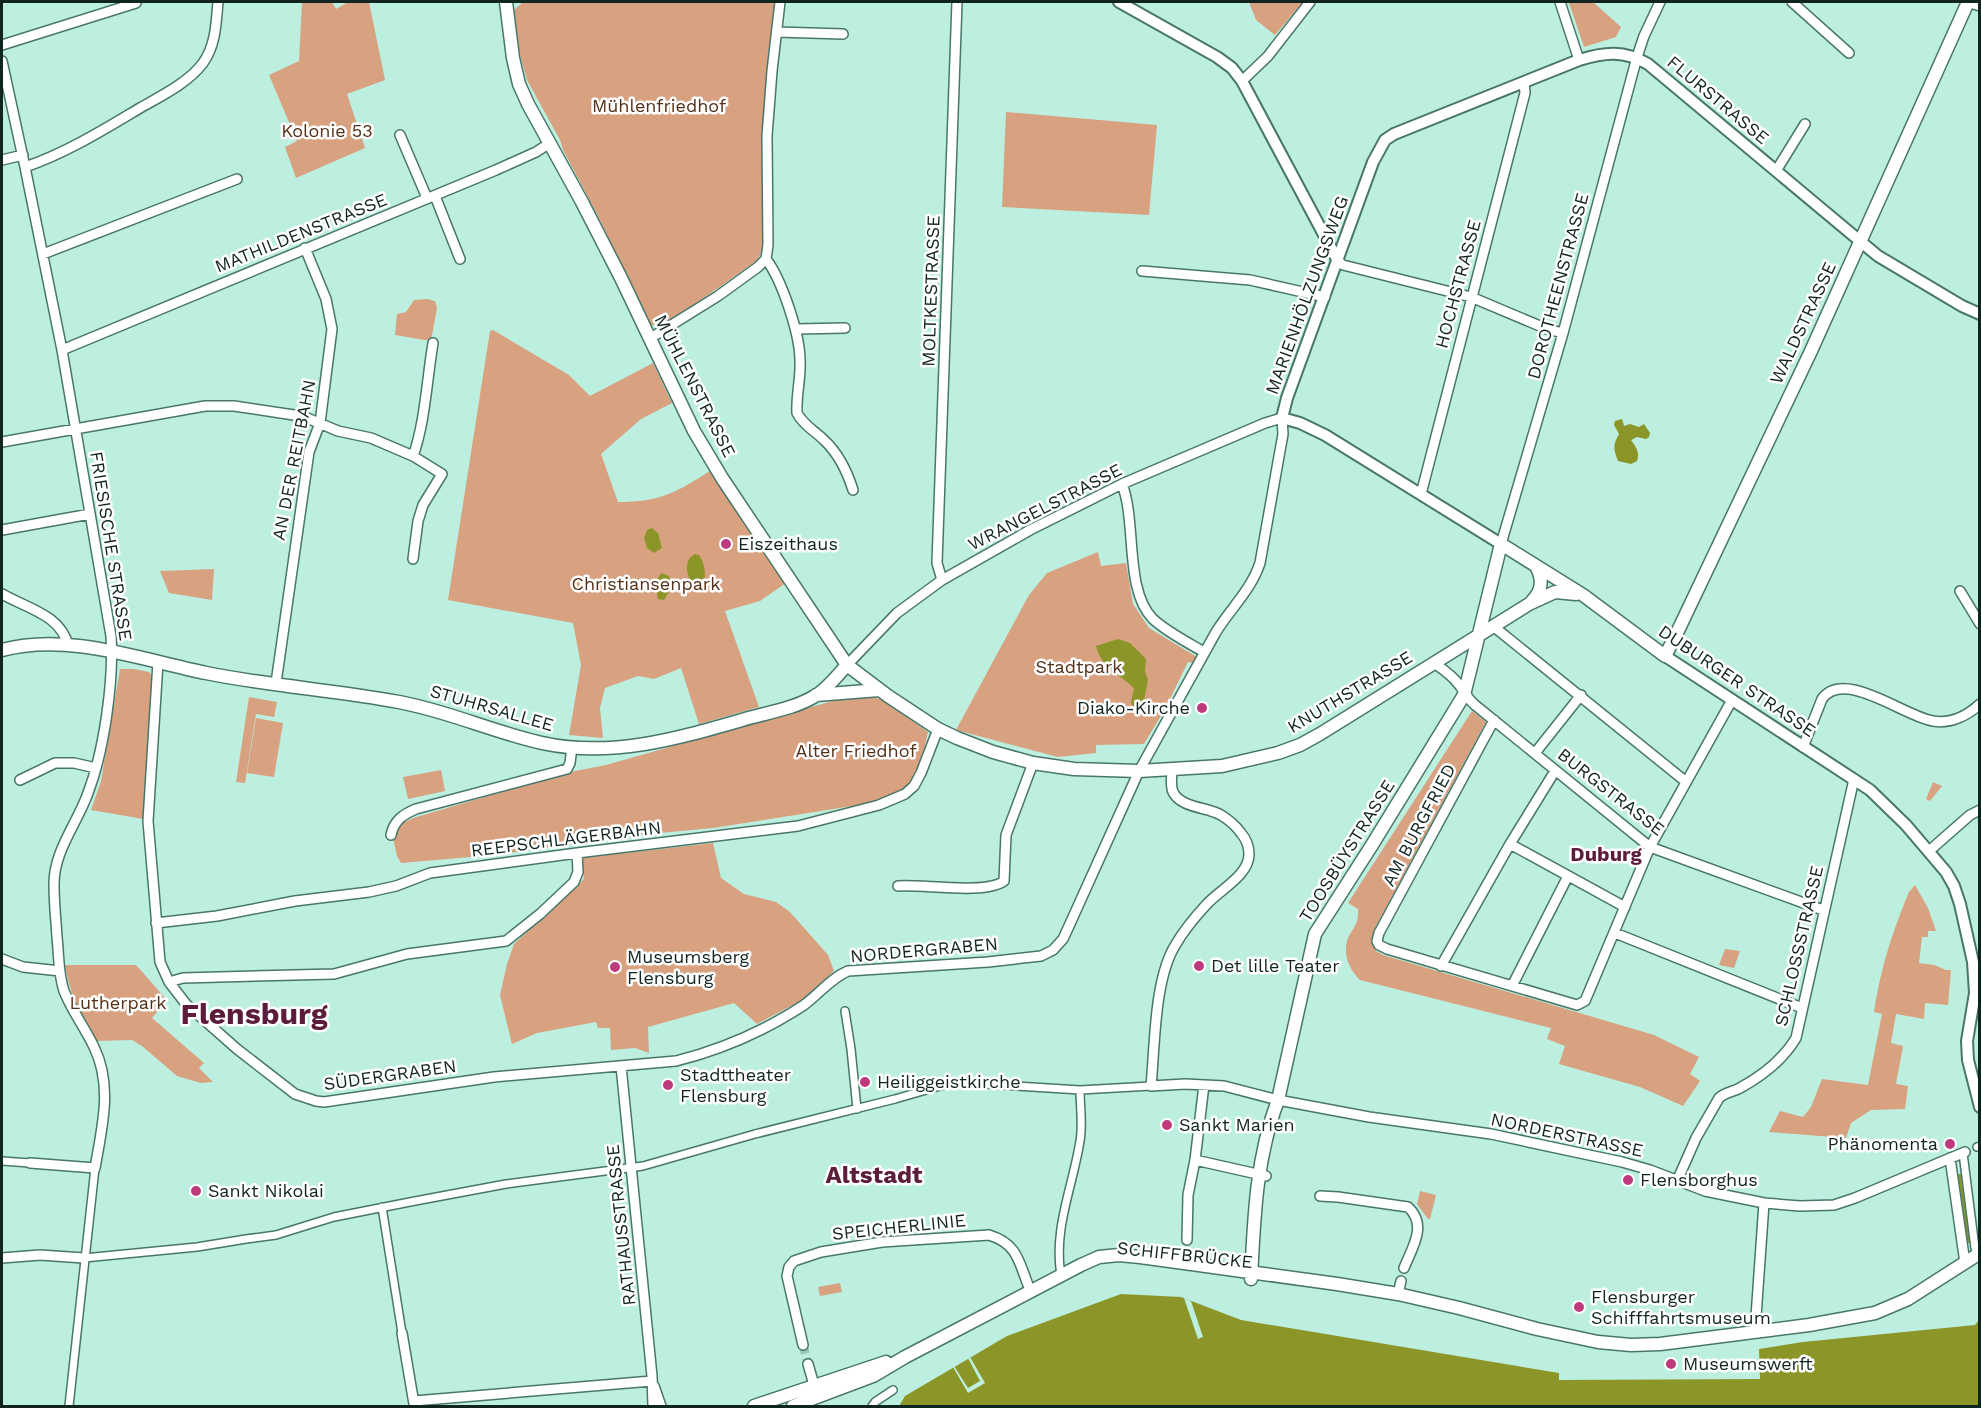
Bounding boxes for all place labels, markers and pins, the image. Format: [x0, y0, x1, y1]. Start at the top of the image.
place label: Eiszeithaus [738, 533, 838, 554]
marker: Eiszeithaus [719, 537, 733, 551]
place label: Diako-Kirche [1077, 697, 1190, 718]
marker: Diako-Kirche [1195, 701, 1209, 715]
place label: Museumsberg Flensburg [627, 946, 750, 988]
place label: Det lille Teater [1211, 955, 1340, 976]
marker: Det lille Teater [1192, 959, 1206, 973]
marker: Museumsberg Flensburg [608, 960, 622, 974]
place label: Stadttheater Flensburg [680, 1064, 791, 1106]
place label: Heiliggeistkirche [877, 1071, 1021, 1092]
marker: Heiliggeistkirche [858, 1075, 872, 1089]
marker: Stadttheater Flensburg [661, 1078, 675, 1092]
place label: Sankt Marien [1179, 1114, 1295, 1135]
marker: Sankt Marien [1160, 1118, 1174, 1132]
place label: Phänomenta [1827, 1133, 1938, 1154]
marker: Phänomenta [1943, 1137, 1957, 1151]
place label: Flensborghus [1640, 1169, 1758, 1190]
marker: Flensborghus [1621, 1173, 1635, 1187]
place label: Sankt Nikolai [208, 1180, 324, 1201]
marker: Sankt Nikolai [189, 1184, 203, 1198]
place label: Flensburger Schifffahrtsmuseum [1591, 1286, 1771, 1328]
marker: Flensburger Schifffahrtsmuseum [1572, 1300, 1586, 1314]
place label: Museumswerft [1683, 1353, 1813, 1374]
marker: Museumswerft [1664, 1357, 1678, 1371]

